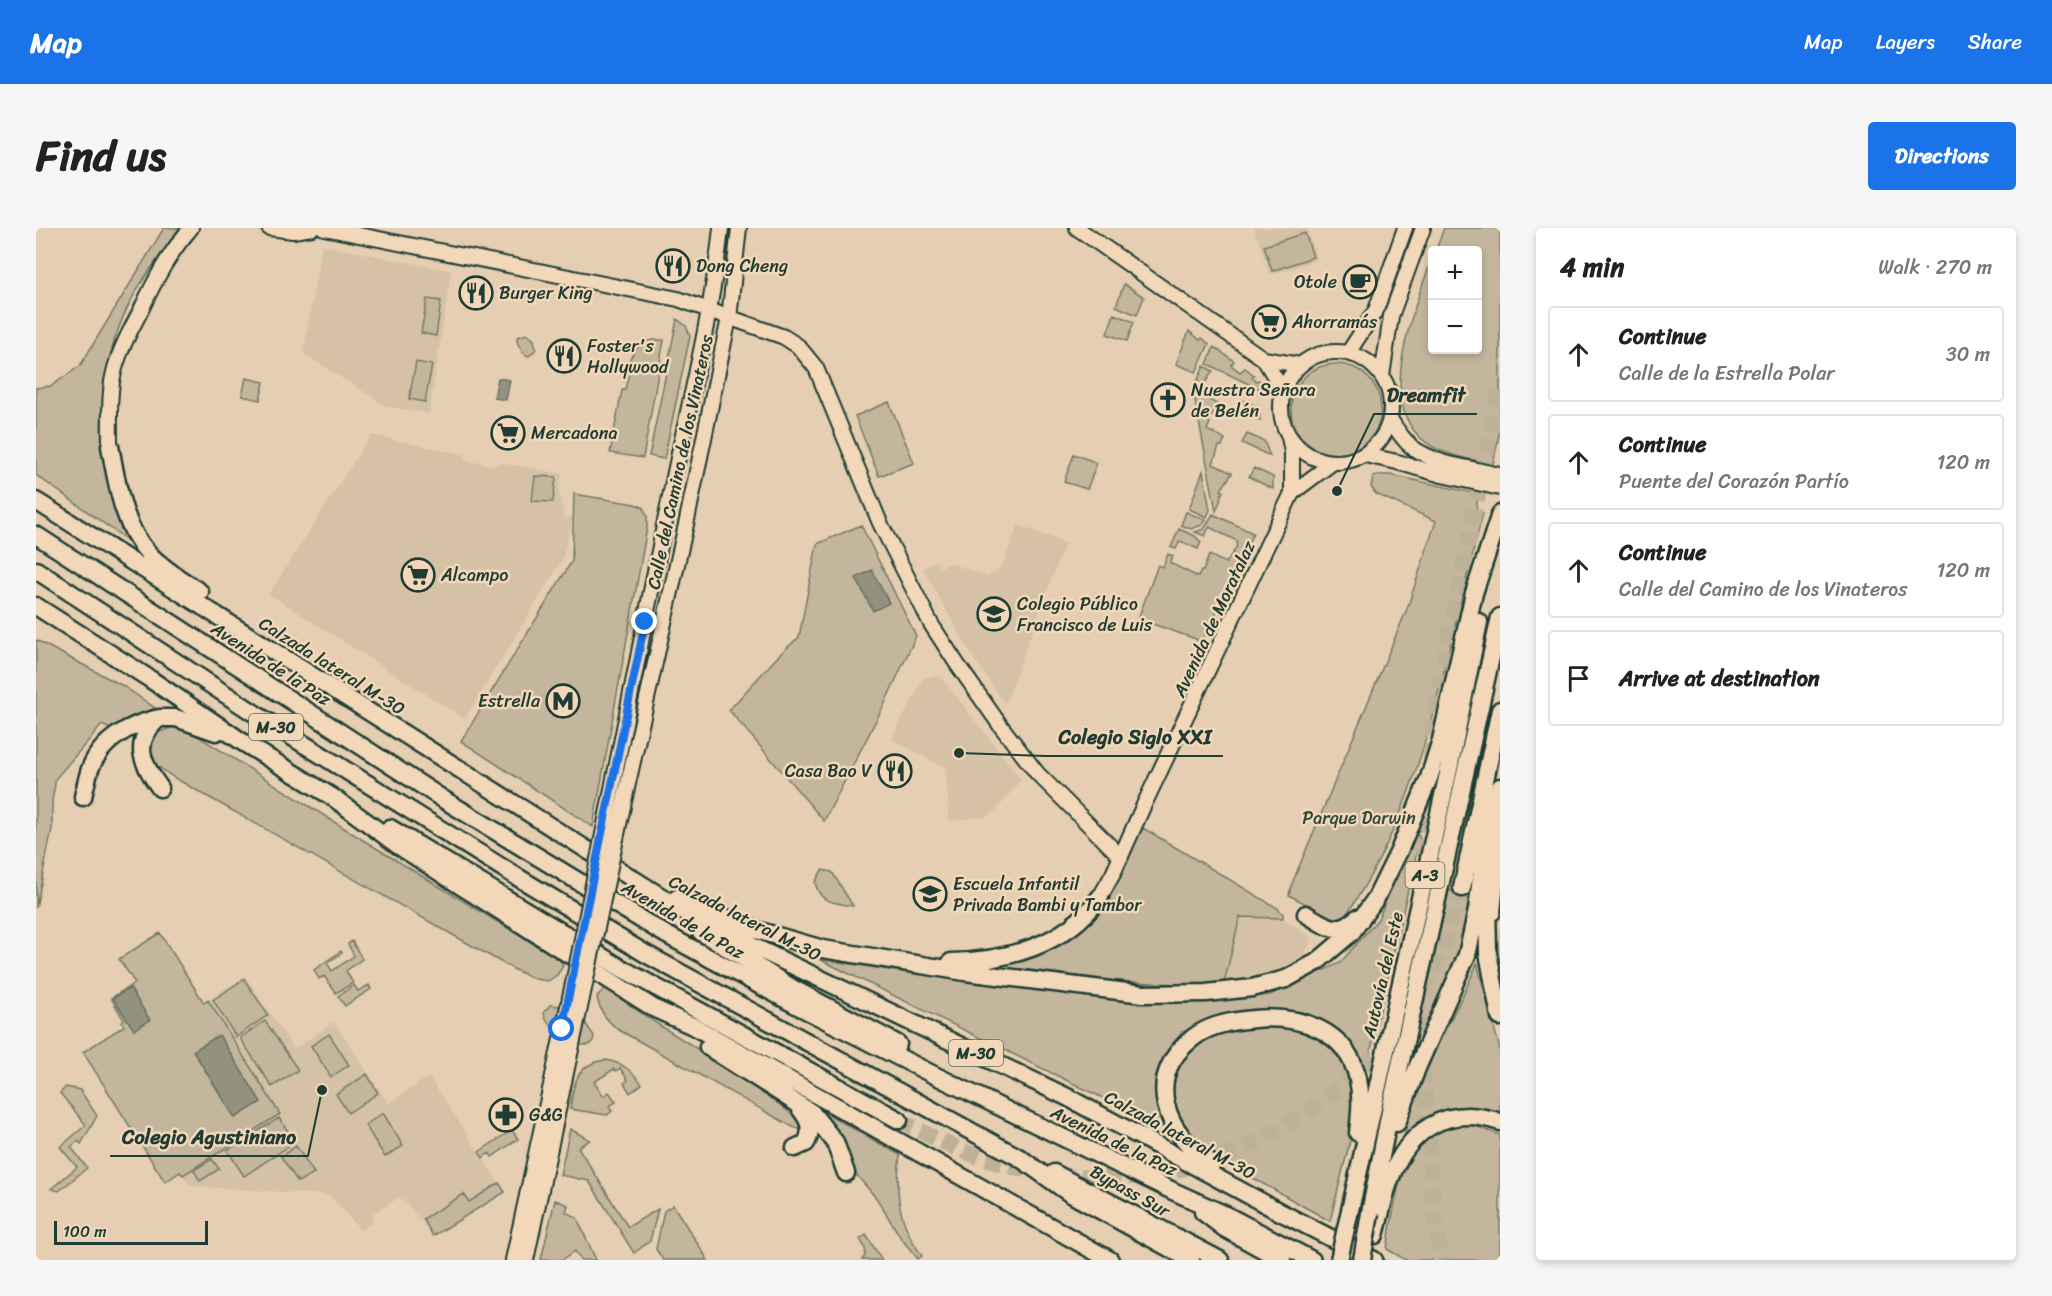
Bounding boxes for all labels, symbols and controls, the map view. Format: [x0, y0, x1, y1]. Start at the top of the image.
text: Map [30, 18, 82, 67]
text: Map [1804, 23, 1843, 61]
text: Layers [1876, 23, 1935, 61]
text: Share [1968, 23, 2022, 61]
text: Find us [36, 119, 166, 193]
button: Directions [1868, 122, 2016, 190]
text: 4 min [1560, 244, 1624, 290]
map controls [1428, 246, 1482, 354]
button: + [1428, 246, 1482, 300]
restaurant icon: Dong Cheng [655, 248, 691, 284]
place label: Dong Cheng [696, 250, 788, 282]
text: Walk · 270 m [1878, 250, 1992, 285]
cafe icon: Otole [1342, 264, 1378, 300]
place label: Otole [1294, 266, 1337, 298]
restaurant icon: Burger King [458, 275, 494, 311]
place label: Burger King [499, 277, 593, 309]
button: − [1428, 300, 1482, 354]
supermarket icon: Ahorramás [1251, 304, 1287, 340]
place label: Ahorramás [1291, 306, 1378, 338]
text: Continue [1619, 317, 1707, 356]
place label: Foster's Hollywood [587, 330, 670, 383]
street label: Calle del Camino de los Vinateros [637, 331, 723, 592]
text: 30 m [1946, 337, 1990, 372]
restaurant icon: Foster's Hollywood [546, 338, 582, 374]
icon: ahead [1562, 338, 1595, 371]
text: Calle de la Estrella Polar [1619, 356, 1834, 391]
place label: Nuestra Señora de Belén [1191, 374, 1315, 427]
callout: Dreamfit [1374, 376, 1477, 414]
text: Dreamfit [1387, 378, 1467, 413]
church icon: Nuestra Señora de Belén [1150, 382, 1186, 418]
supermarket icon: Mercadona [490, 415, 526, 451]
place label: Mercadona [531, 417, 617, 449]
text: Continue [1619, 425, 1707, 464]
text: 120 m [1937, 445, 1990, 480]
icon: ahead [1562, 446, 1595, 479]
text: Puente del Corazón Partío [1619, 464, 1849, 499]
text: Continue [1619, 533, 1707, 572]
street label: Avenida de Moratalaz [1163, 535, 1265, 704]
text: 120 m [1937, 553, 1990, 588]
icon: ahead [1562, 554, 1595, 587]
supermarket icon: Alcampo [400, 557, 436, 593]
place label: Alcampo [440, 559, 508, 591]
text: Calle del Camino de los Vinateros [1619, 572, 1907, 607]
place label: Colegio Público Francisco de Luis [1017, 588, 1153, 641]
school or university icon: Colegio Público Francisco de Luis [976, 596, 1012, 632]
street label: Calzada lateral M-30 [252, 608, 412, 724]
route end [631, 608, 657, 634]
street label: Avenida de la Paz [204, 612, 338, 715]
text: Arrive at destination [1619, 659, 1820, 698]
icon: arrive [1562, 662, 1595, 695]
metro station icon: Estrella [545, 683, 581, 719]
place label: Estrella [478, 685, 541, 717]
road number: M-30 [249, 714, 303, 740]
callout: Colegio Siglo XXI [1046, 718, 1223, 756]
text: Colegio Siglo XXI [1058, 720, 1214, 755]
restaurant icon: Casa Bao V [877, 753, 913, 789]
place label: Casa Bao V [785, 755, 873, 787]
park label: Parque Darwin [1302, 802, 1416, 834]
road number: A-3 [1406, 862, 1444, 888]
street label: Calzada lateral M-30 [663, 866, 827, 970]
place label: Escuela Infantil Privada Bambi y Tambor [953, 868, 1143, 921]
street label: Avenida de la Paz [614, 871, 751, 969]
school or university icon: Escuela Infantil Privada Bambi y Tambor [912, 876, 948, 912]
street label: Autovía del Este [1353, 909, 1413, 1042]
route start [548, 1015, 574, 1041]
road number: M-30 [949, 1040, 1003, 1066]
street label: Calzada lateral M-30 [1098, 1081, 1262, 1189]
street label: Avenida de la Paz [1044, 1096, 1183, 1186]
pharmacy icon: G&G [488, 1097, 524, 1133]
place label: G&G [529, 1099, 563, 1131]
callout: Colegio Agustiniano [110, 1118, 308, 1156]
text: Colegio Agustiniano [121, 1120, 296, 1155]
street label: Bypass Sur [1084, 1156, 1178, 1227]
text: 100 m [63, 1217, 107, 1246]
scale bar [54, 1218, 208, 1246]

